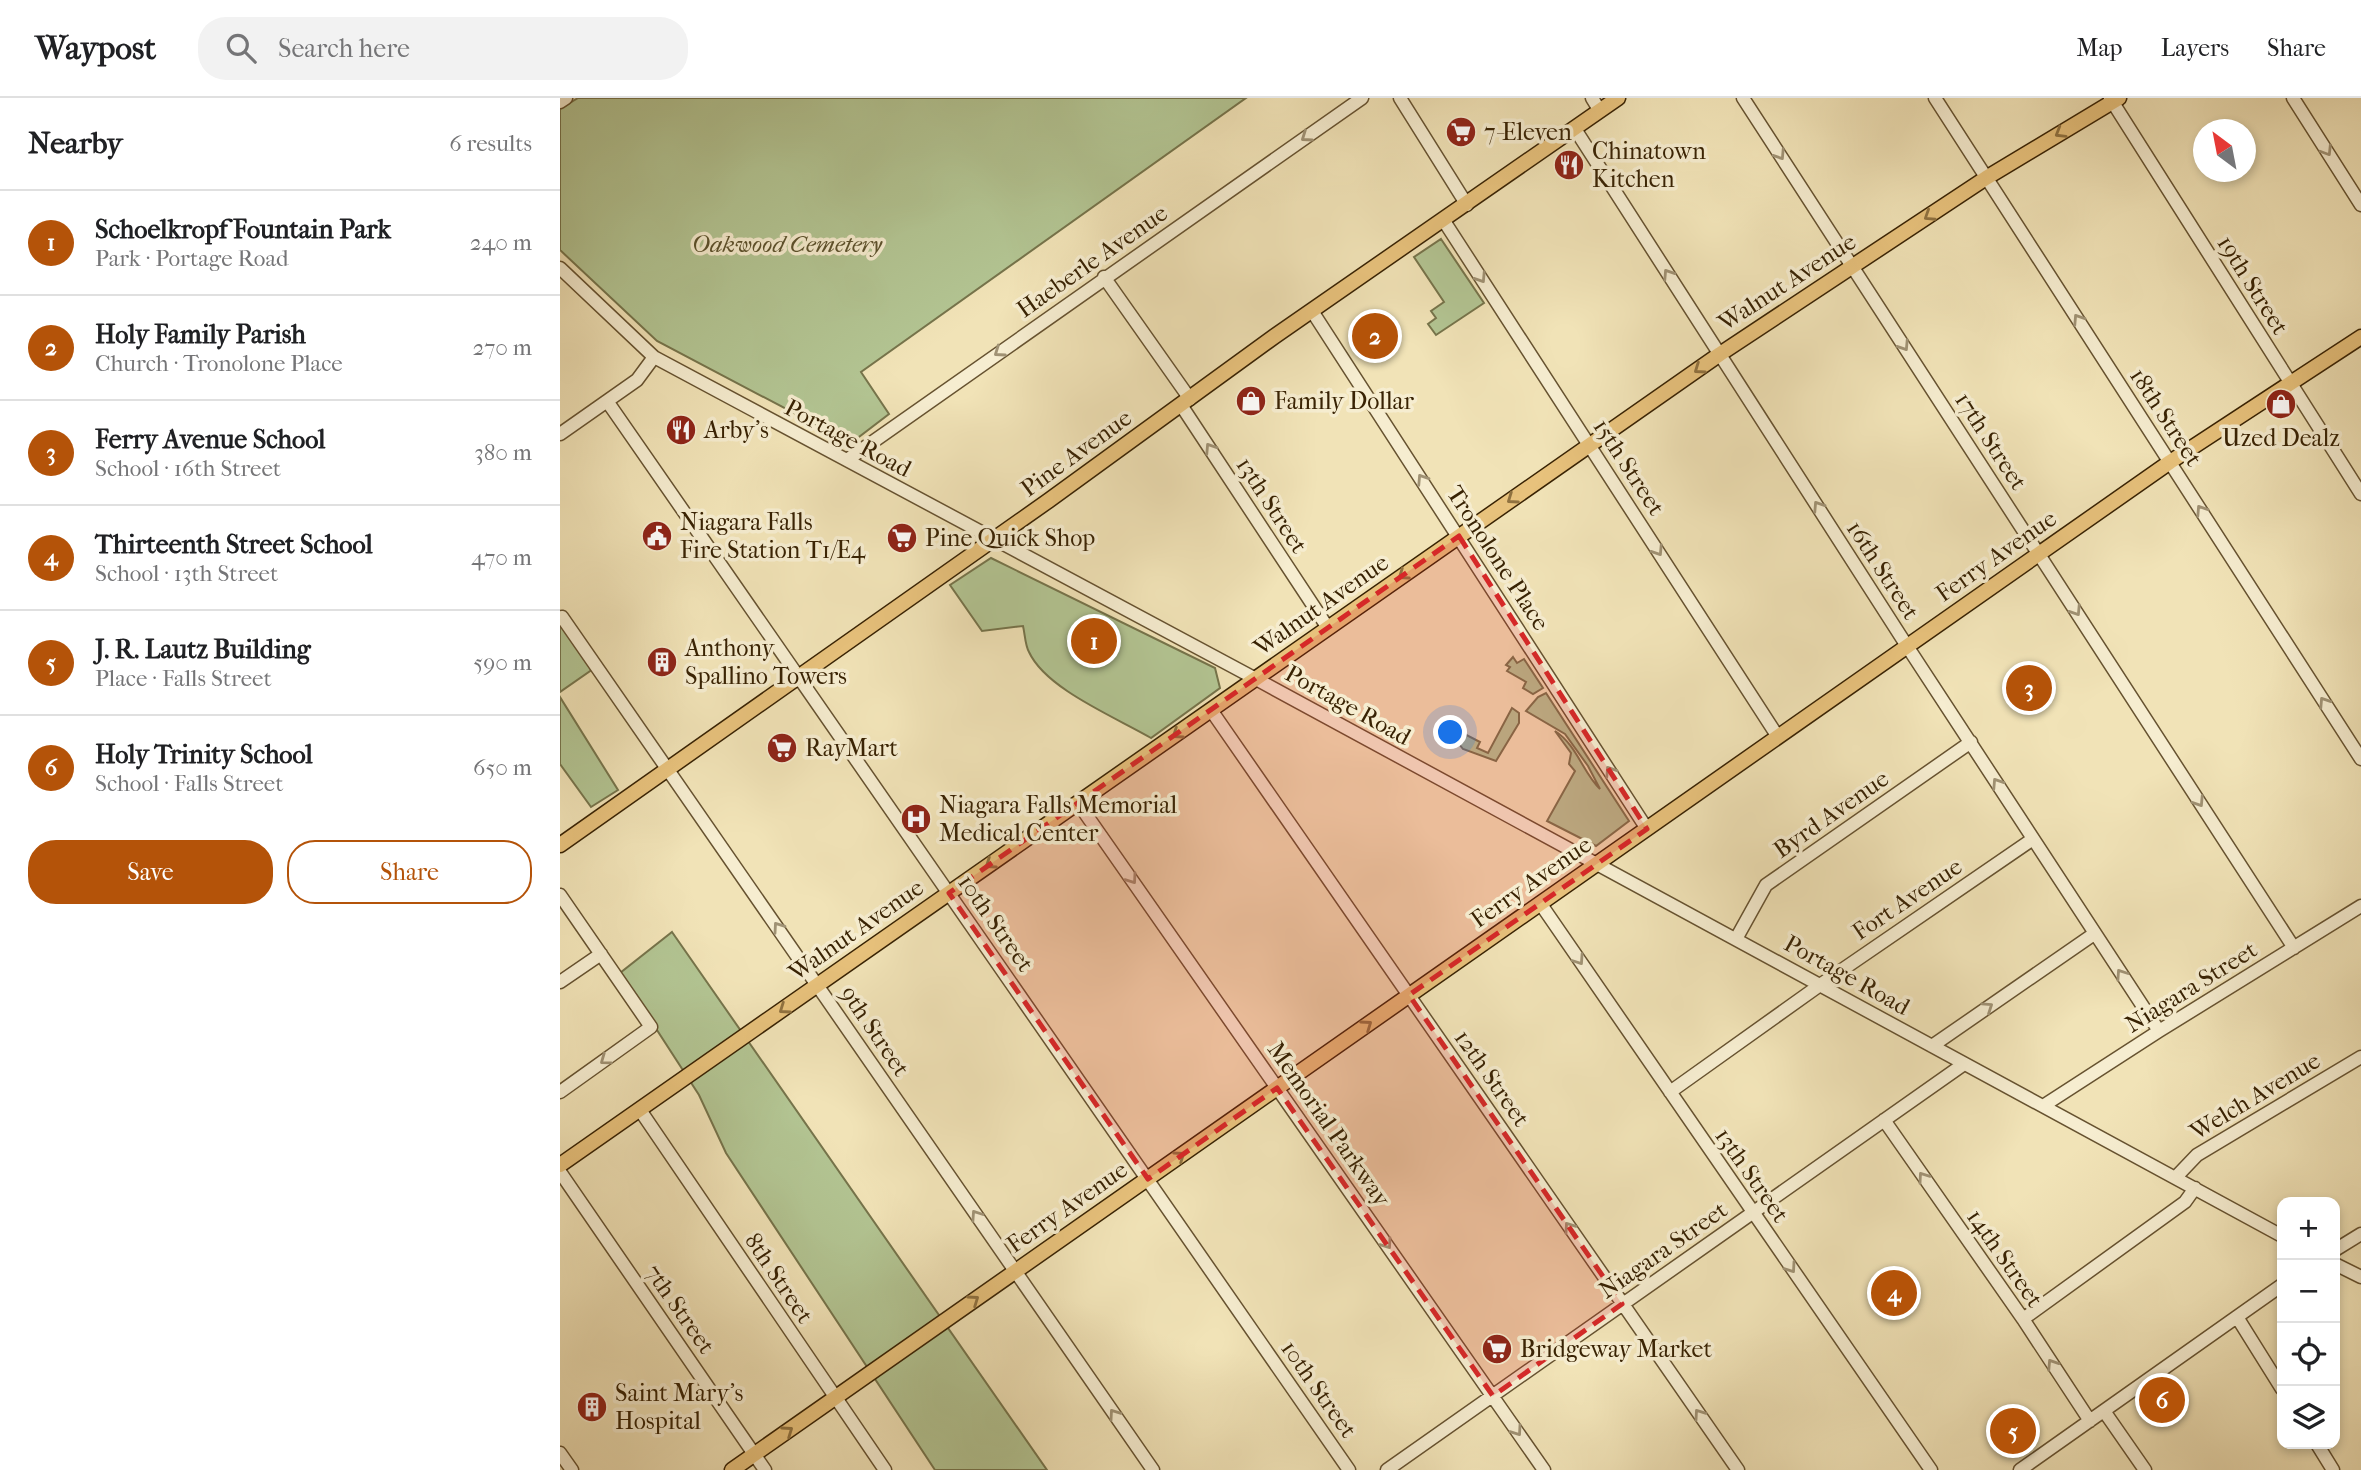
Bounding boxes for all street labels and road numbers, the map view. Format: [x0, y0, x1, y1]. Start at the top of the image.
street label: Haeberle Avenue [1011, 199, 1173, 323]
street label: Walnut Avenue [1712, 227, 1861, 337]
street label: 19th Street [2212, 230, 2295, 340]
street label: 18th Street [2124, 363, 2208, 472]
street label: 17th Street [1949, 387, 2033, 495]
street label: Portage Road [780, 393, 917, 483]
street label: Pine Avenue [1015, 403, 1137, 502]
street label: 15th Street [1587, 414, 1671, 521]
street label: 13th Street [1231, 452, 1314, 559]
street label: Tronolone Place [1441, 481, 1555, 635]
street label: Ferry Avenue [1930, 504, 2062, 608]
street label: 16th Street [1841, 515, 1925, 625]
street label: Walnut Avenue [1247, 548, 1394, 662]
street label: Portage Road [1280, 659, 1416, 751]
street label: Byrd Avenue [1768, 764, 1894, 864]
street label: Ferry Avenue [1465, 830, 1597, 934]
street label: Fort Avenue [1847, 852, 1967, 946]
street label: 10th Street [952, 869, 1040, 977]
street label: Walnut Avenue [782, 873, 929, 987]
street label: Portage Road [1779, 929, 1915, 1021]
street label: Niagara Street [2120, 935, 2262, 1039]
street label: 9th Street [835, 980, 916, 1082]
street label: 12th Street [1449, 1024, 1536, 1132]
street label: Memorial Parkway [1262, 1036, 1397, 1213]
street label: Welch Avenue [2184, 1046, 2325, 1146]
street label: 13th Street [1709, 1122, 1795, 1228]
street label: Ferry Avenue [1001, 1155, 1133, 1259]
street label: Niagara Street [1594, 1195, 1733, 1304]
street label: 14th Street [1961, 1204, 2049, 1313]
street label: 8th Street [739, 1228, 820, 1329]
street label: 7th Street [639, 1259, 721, 1359]
street label: 10th Street [1275, 1335, 1363, 1443]

